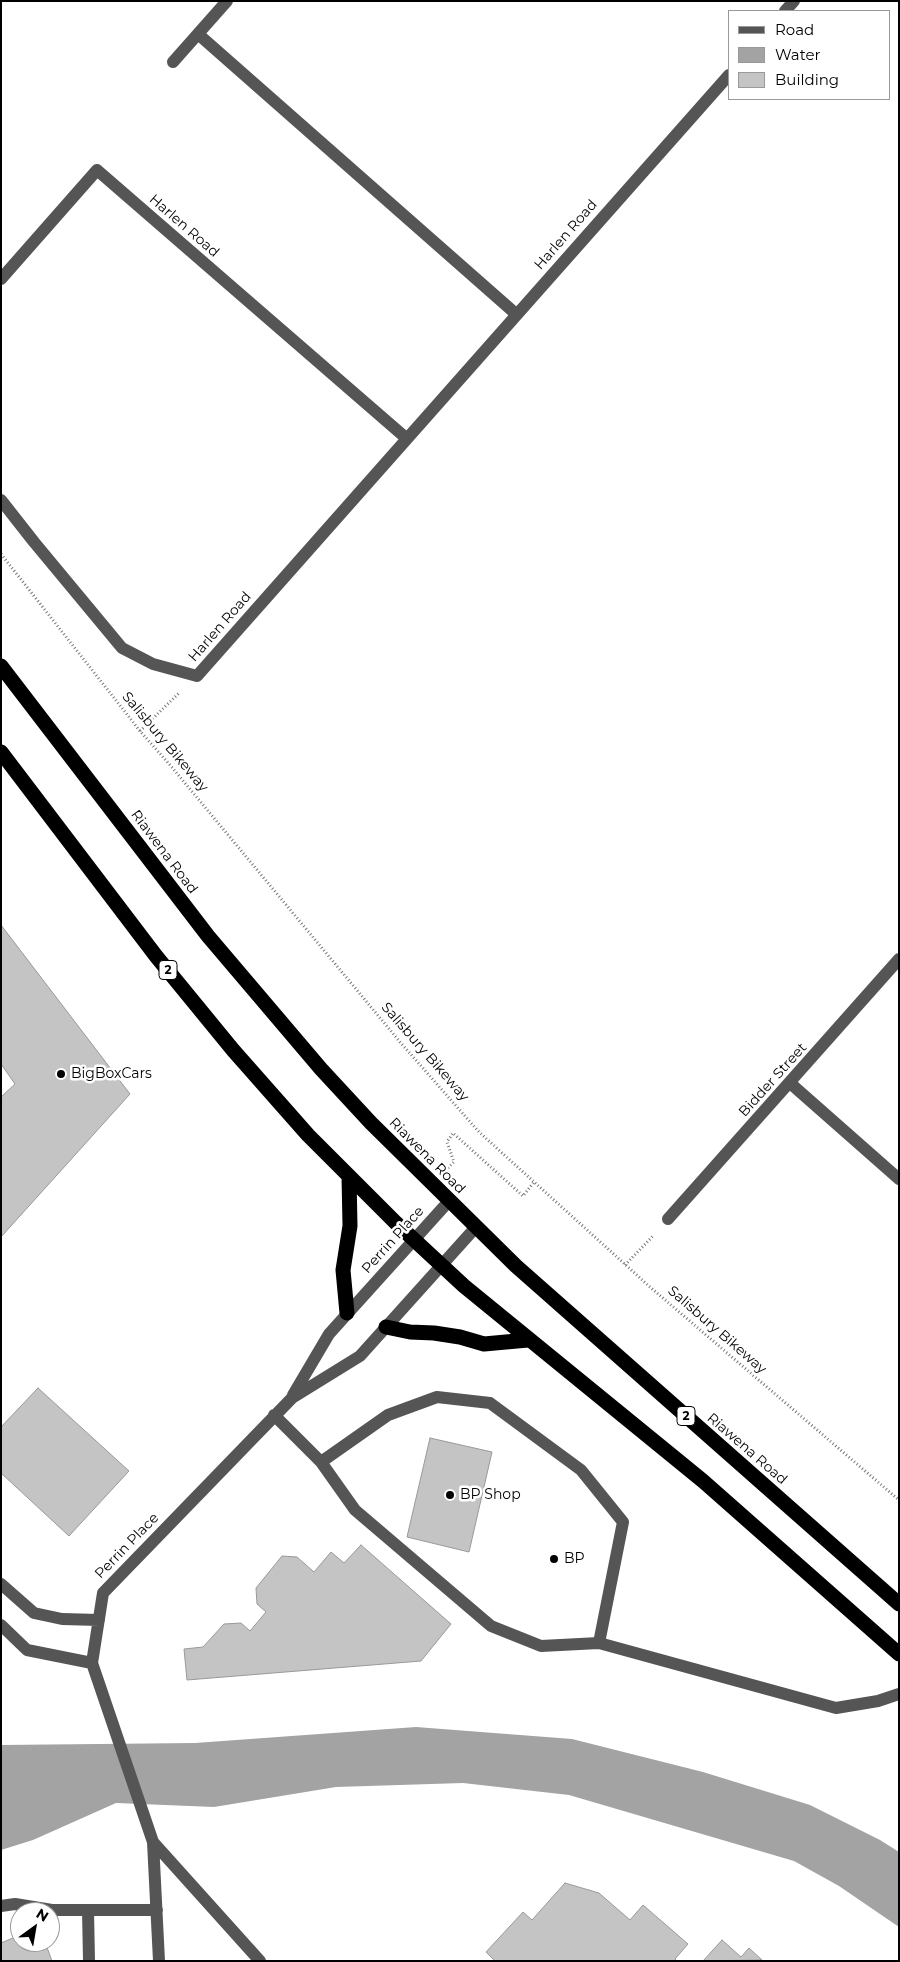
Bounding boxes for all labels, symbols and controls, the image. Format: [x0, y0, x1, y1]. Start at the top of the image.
legend [728, 10, 890, 100]
text: Road [775, 20, 814, 39]
text: Water [775, 45, 821, 64]
text: Building [775, 70, 839, 89]
street label: Harlen Road [146, 191, 222, 261]
street label: Harlen Road [531, 197, 601, 273]
street label: Harlen Road [185, 589, 255, 665]
street label: Salisbury Bikeway [118, 689, 212, 795]
street label: Riawena Road [127, 807, 201, 897]
road number: 2 [159, 960, 177, 980]
street label: Salisbury Bikeway [378, 999, 472, 1105]
street label: Bidder Street [736, 1040, 810, 1120]
place label: BigBoxCars [71, 1066, 152, 1082]
marker: BigBoxCars [55, 1068, 67, 1080]
street label: Riawena Road [386, 1115, 468, 1197]
street label: Perrin Place [358, 1203, 428, 1277]
street label: Salisbury Bikeway [664, 1283, 770, 1377]
road number: 2 [677, 1406, 695, 1425]
street label: Riawena Road [704, 1410, 790, 1488]
place label: BP Shop [460, 1487, 521, 1503]
marker: BP Shop [444, 1489, 456, 1501]
street label: Perrin Place [92, 1510, 162, 1582]
place label: BP [564, 1551, 585, 1567]
marker: BP [548, 1553, 560, 1565]
north arrow [10, 1902, 60, 1952]
text: N [33, 1904, 52, 1926]

